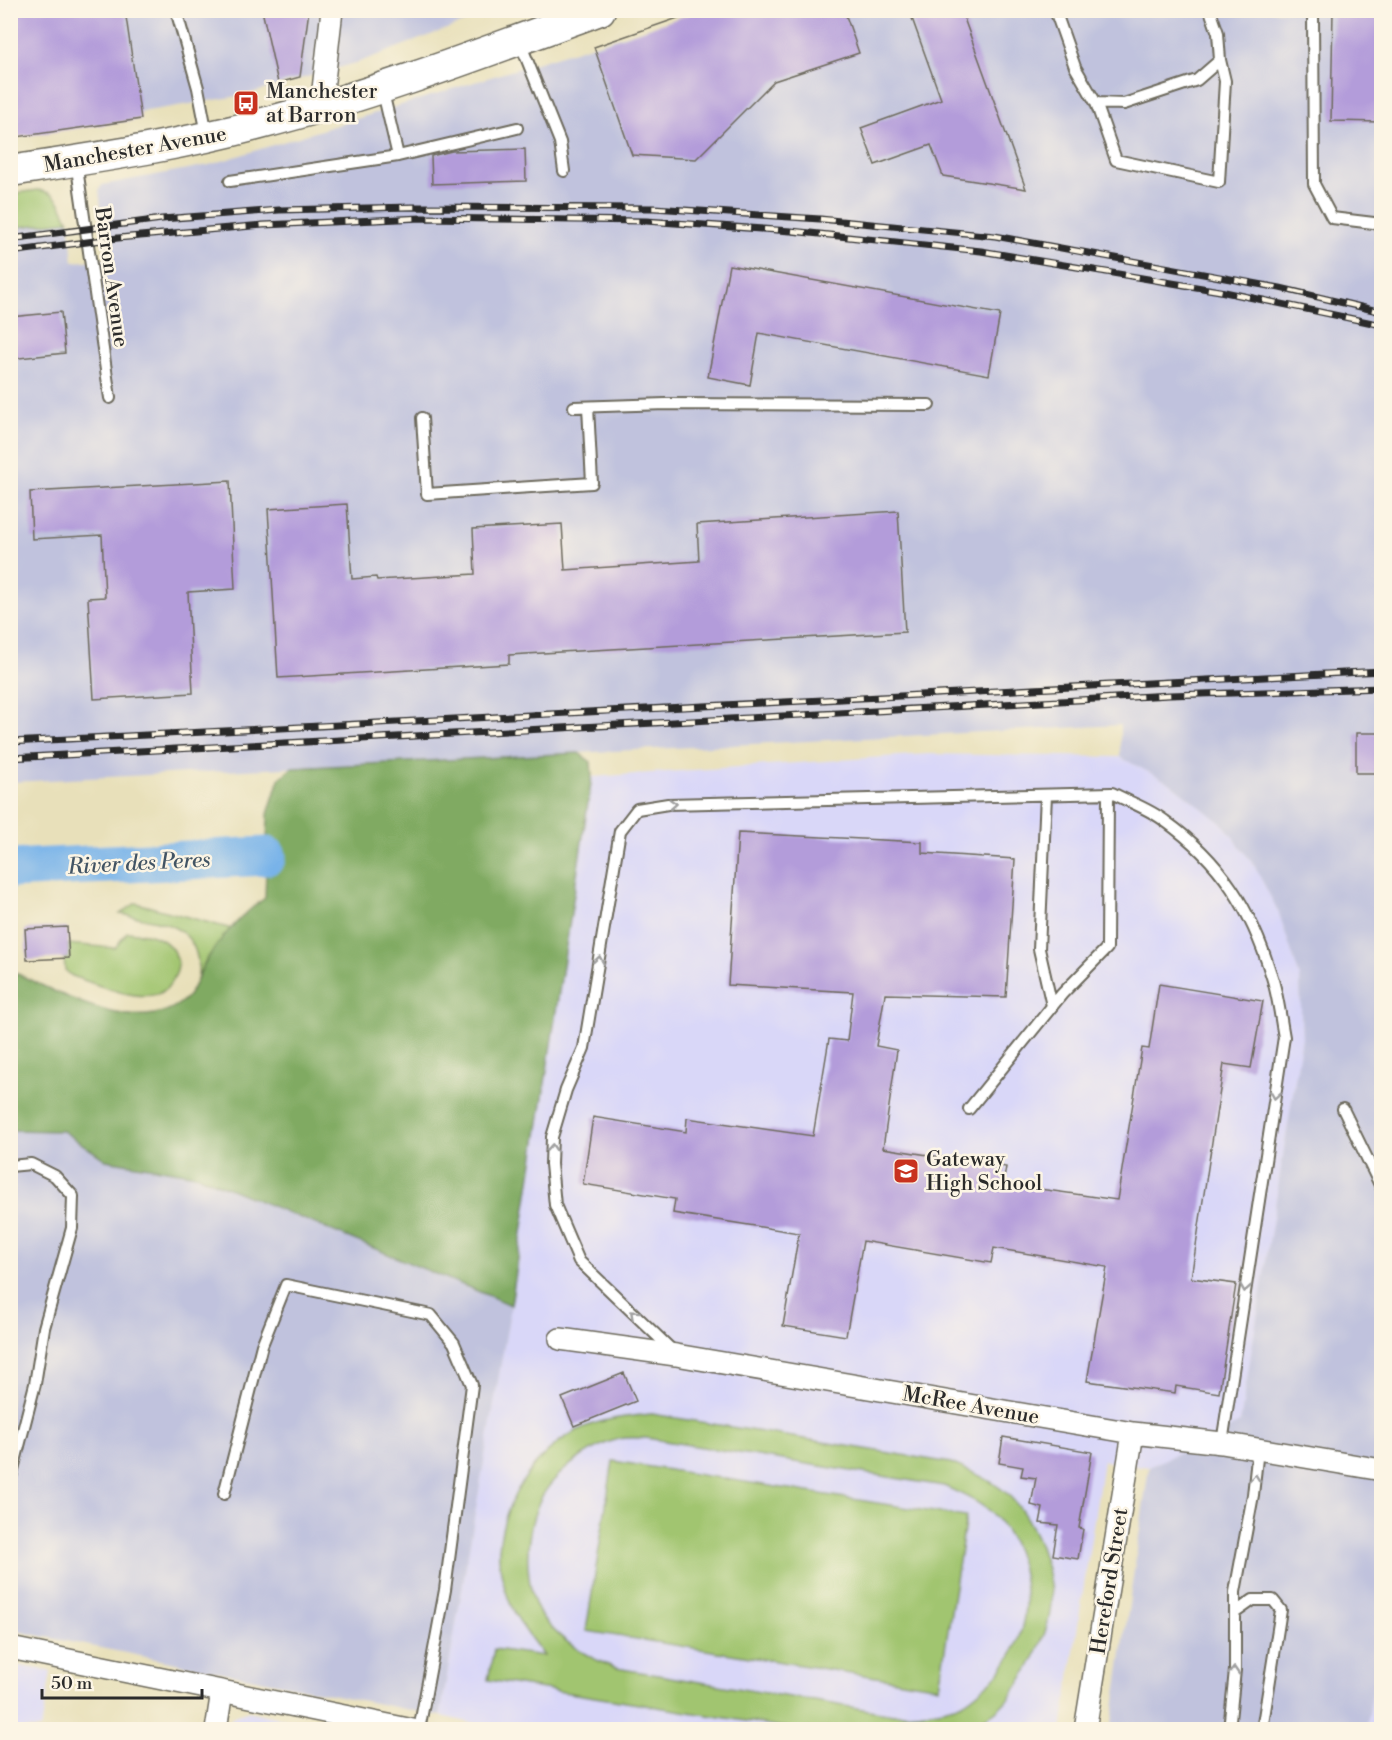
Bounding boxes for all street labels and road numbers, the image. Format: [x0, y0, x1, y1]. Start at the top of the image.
street label: Manchester Avenue [42, 121, 229, 179]
street label: Barron Avenue [88, 204, 134, 349]
street label: McRee Avenue [900, 1381, 1041, 1431]
street label: Hereford Street [1086, 1505, 1135, 1656]

